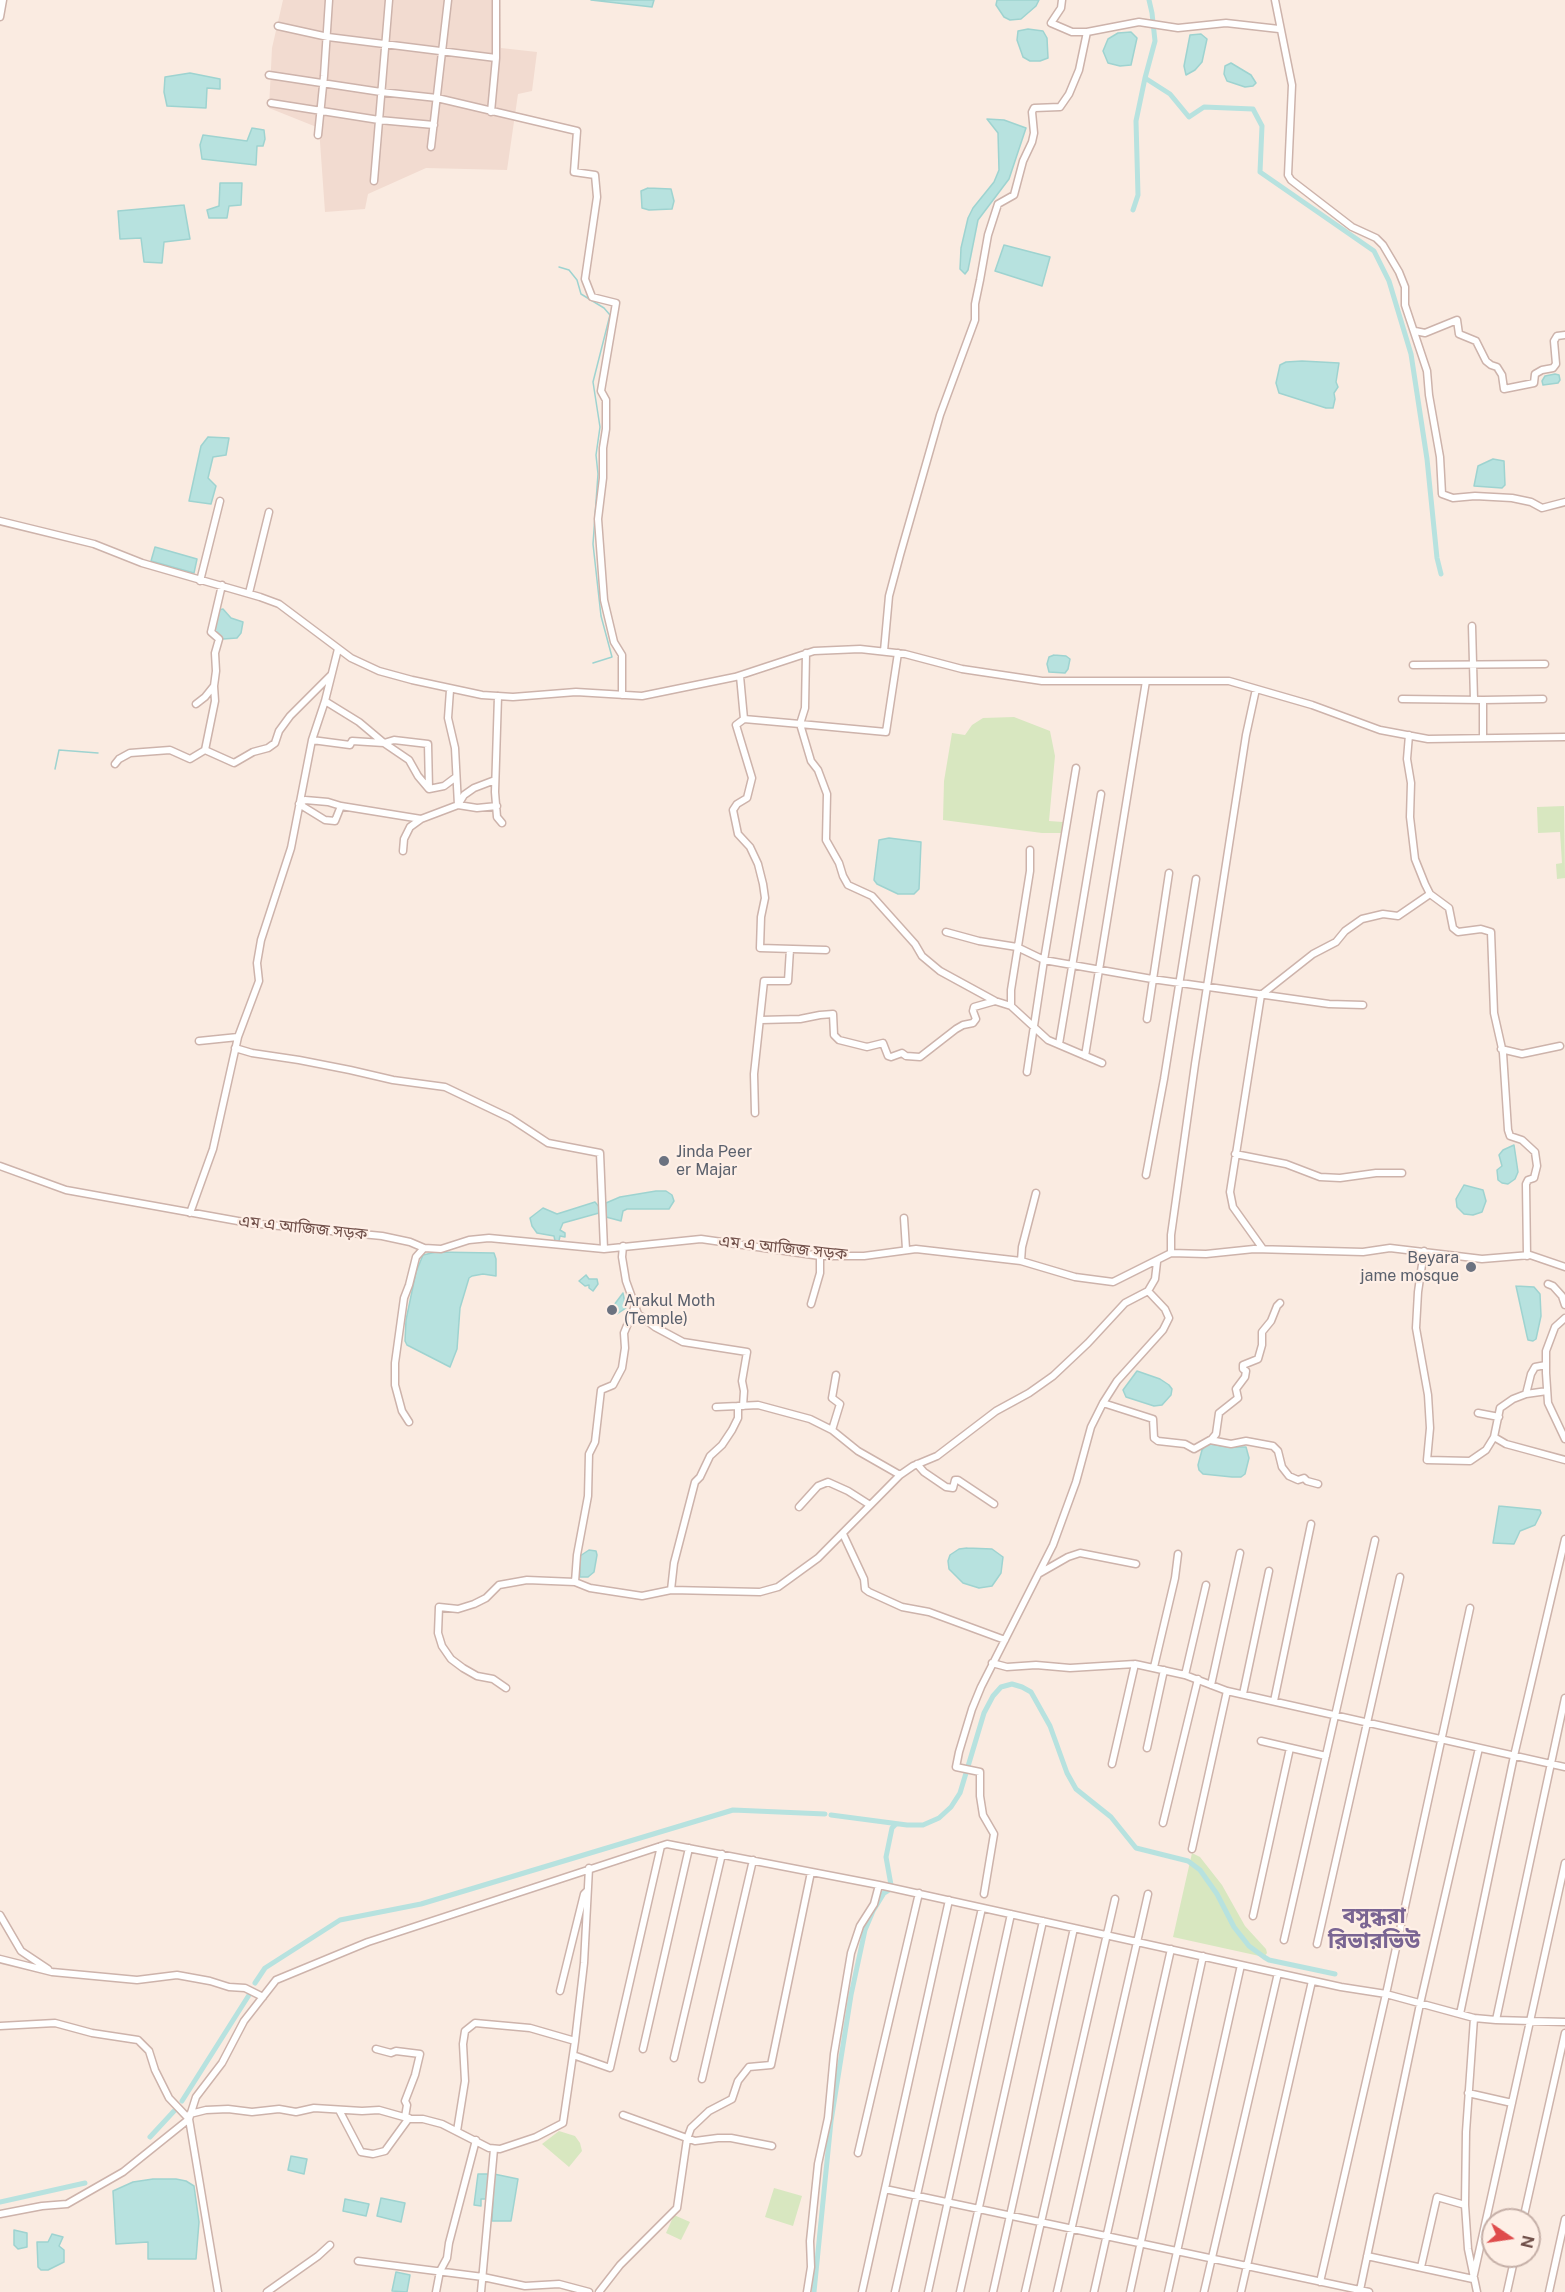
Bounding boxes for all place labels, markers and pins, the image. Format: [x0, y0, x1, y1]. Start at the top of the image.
place label: Jinda Peer er Majar [676, 1142, 752, 1180]
marker: Jinda Peer er Majar [657, 1154, 671, 1168]
place label: Beyara jame mosque [1360, 1248, 1459, 1286]
marker: Beyara jame mosque [1464, 1260, 1478, 1274]
place label: Arakul Moth (Temple) [624, 1291, 715, 1329]
marker: Arakul Moth (Temple) [605, 1303, 619, 1317]

